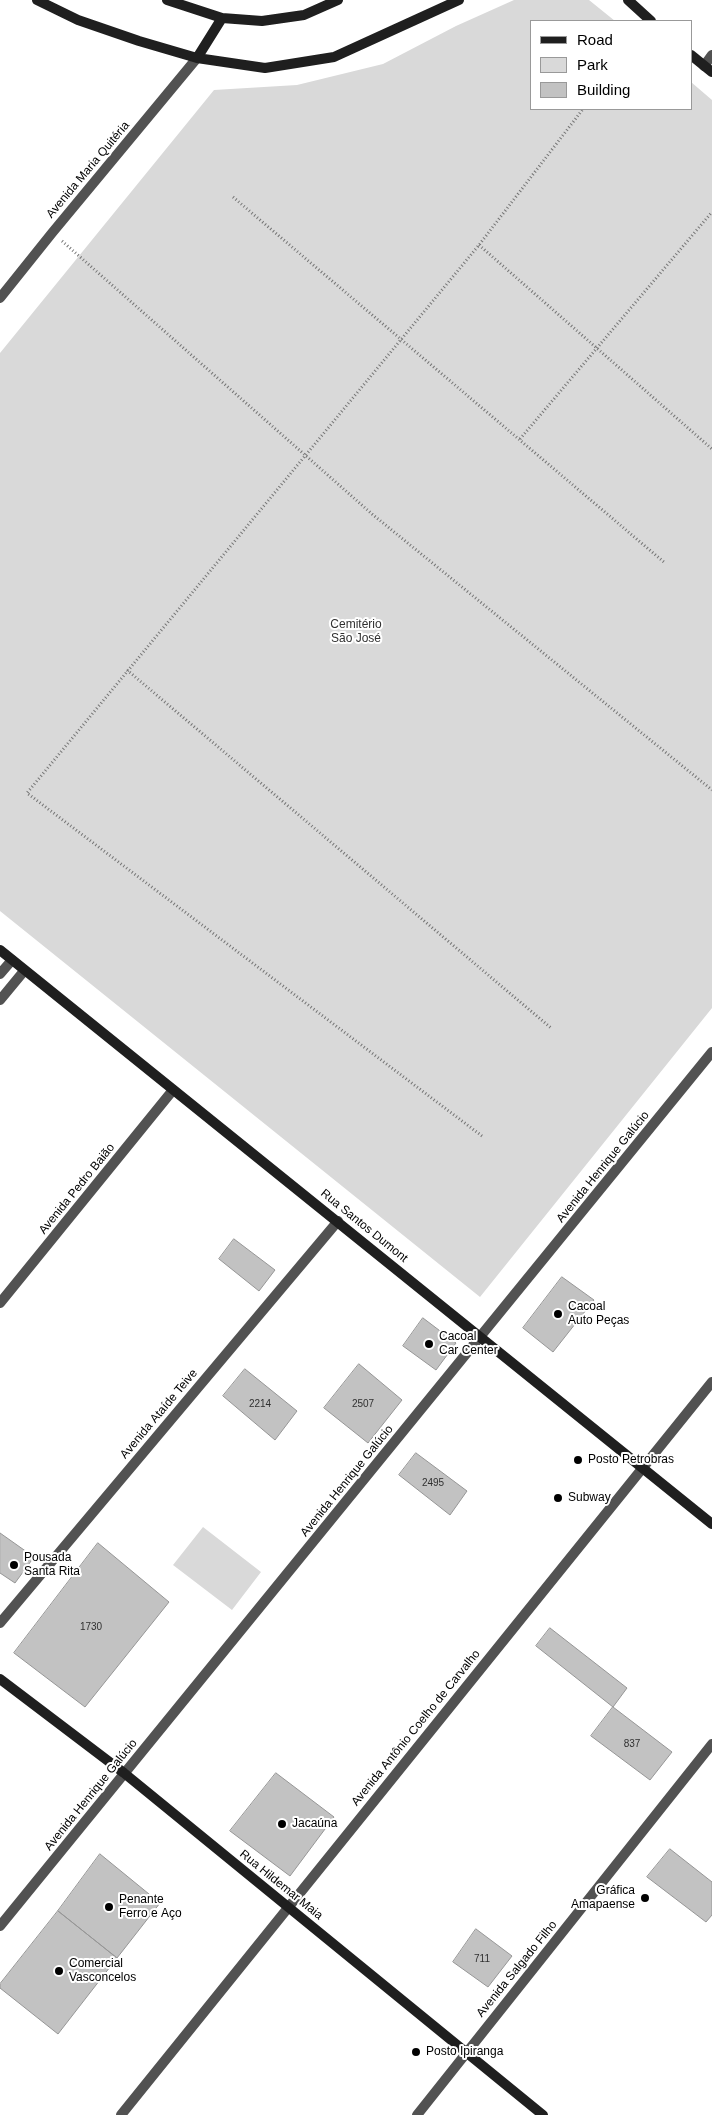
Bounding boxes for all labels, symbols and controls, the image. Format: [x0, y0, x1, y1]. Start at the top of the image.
legend [530, 20, 692, 110]
text: Road [577, 31, 613, 48]
text: Park [577, 56, 608, 73]
text: Building [577, 81, 630, 98]
street label: Avenida Maria Quitéria [43, 119, 133, 221]
park label: Cemitério São José [330, 618, 382, 646]
street label: Avenida Henrique Galúcio [554, 1108, 652, 1226]
street label: Avenida Pedro Baião [36, 1141, 118, 1237]
street label: Rua Santos Dumont [317, 1186, 411, 1266]
place label: Cacoal Auto Peças [568, 1300, 629, 1328]
marker: Cacoal Auto Peças [552, 1308, 564, 1320]
place label: Cacoal Car Center [439, 1330, 498, 1358]
marker: Cacoal Car Center [423, 1338, 435, 1350]
street label: Avenida Ataíde Teive [117, 1366, 201, 1462]
house number: 2214 [249, 1398, 271, 1410]
house number: 2507 [352, 1398, 374, 1410]
street label: Avenida Henrique Galúcio [298, 1422, 396, 1540]
place label: Posto Petrobras [588, 1453, 674, 1467]
marker: Posto Petrobras [572, 1454, 584, 1466]
house number: 2495 [422, 1477, 444, 1489]
place label: Subway [568, 1491, 611, 1505]
marker: Subway [552, 1492, 564, 1504]
place label: Pousada Santa Rita [24, 1551, 80, 1579]
marker: Pousada Santa Rita [8, 1559, 20, 1571]
house number: 1730 [80, 1621, 102, 1633]
street label: Avenida Antônio Coelho de Carvalho [349, 1647, 483, 1809]
street label: Avenida Henrique Galúcio [42, 1736, 140, 1854]
house number: 837 [624, 1738, 640, 1750]
place label: Jacaúna [292, 1817, 337, 1831]
marker: Jacaúna [276, 1818, 288, 1830]
street label: Rua Hildemar Maia [237, 1847, 325, 1923]
place label: Gráfica Amapaense [571, 1884, 635, 1912]
marker: Gráfica Amapaense [639, 1892, 651, 1904]
place label: Penante Ferro e Aço [119, 1893, 182, 1921]
marker: Penante Ferro e Aço [103, 1901, 115, 1913]
street label: Avenida Salgado Filho [474, 1918, 560, 2020]
house number: 711 [474, 1953, 490, 1965]
place label: Comercial Vasconcelos [69, 1957, 136, 1985]
marker: Comercial Vasconcelos [53, 1965, 65, 1977]
place label: Posto Ipiranga [426, 2045, 503, 2059]
marker: Posto Ipiranga [410, 2046, 422, 2058]

